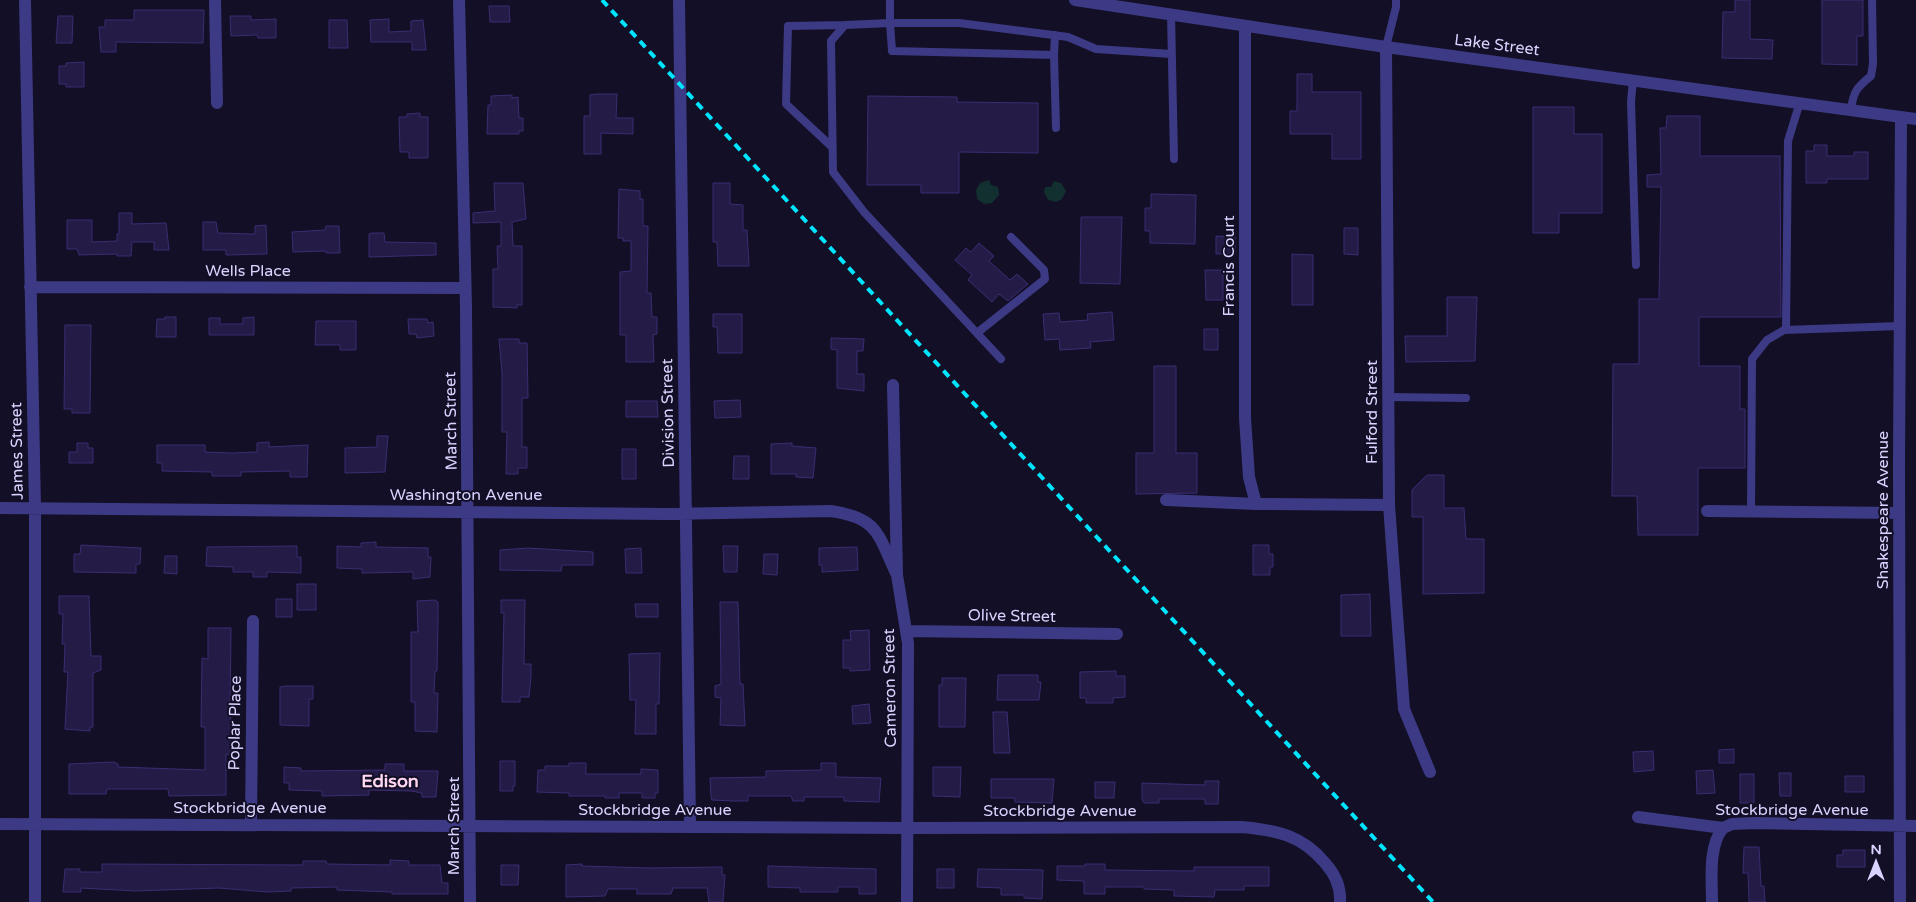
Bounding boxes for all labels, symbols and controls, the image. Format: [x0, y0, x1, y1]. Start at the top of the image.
street label: Lake Street [1453, 30, 1541, 60]
street label: Francis Court [1219, 215, 1239, 317]
street label: Wells Place [205, 261, 291, 281]
street label: Division Street [657, 358, 679, 468]
street label: Fulford Street [1362, 360, 1382, 464]
street label: March Street [440, 372, 462, 470]
street label: James Street [6, 402, 28, 500]
street label: Shakespeare Avenue [1873, 431, 1893, 589]
street label: Washington Avenue [390, 485, 542, 505]
street label: Olive Street [968, 605, 1056, 627]
street label: Cameron Street [879, 628, 901, 748]
street label: Poplar Place [224, 675, 246, 771]
district label: Edison [361, 770, 419, 792]
street label: March Street [444, 777, 464, 875]
street label: Stockbridge Avenue [173, 798, 327, 818]
street label: Stockbridge Avenue [578, 800, 732, 820]
street label: Stockbridge Avenue [1715, 800, 1869, 820]
street label: Stockbridge Avenue [983, 801, 1137, 821]
north arrow [1851, 837, 1901, 887]
text: N [1870, 841, 1882, 858]

